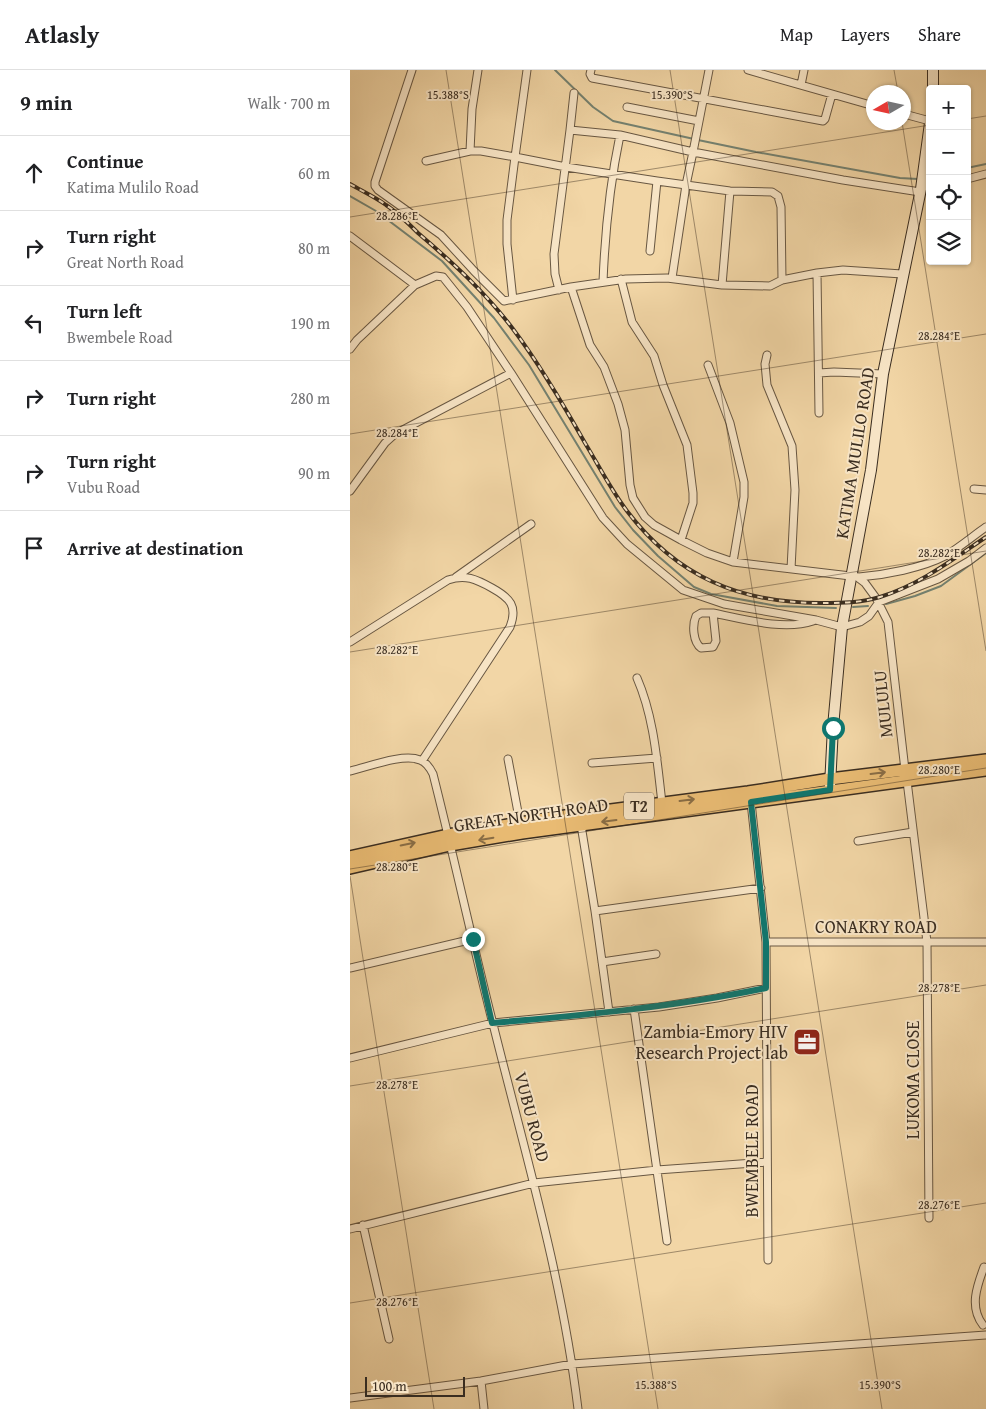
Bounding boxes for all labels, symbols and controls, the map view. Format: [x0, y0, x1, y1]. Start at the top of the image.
text: Atlasly [25, 17, 99, 52]
text: Map [780, 21, 813, 48]
text: Layers [841, 21, 890, 48]
text: Share [918, 21, 961, 48]
north arrow [866, 85, 911, 130]
map controls [926, 85, 971, 265]
button: + [926, 85, 971, 130]
text: 15.388°S [427, 86, 469, 103]
text: 15.390°S [651, 86, 693, 103]
text: 9 min [20, 87, 72, 118]
text: Walk · 700 m [247, 91, 330, 115]
button: − [926, 130, 971, 175]
text: Continue [67, 147, 144, 175]
icon: ahead [20, 159, 48, 187]
text: 60 m [298, 161, 330, 185]
text: Katima Mulilo Road [67, 175, 199, 199]
button: locate [926, 175, 971, 220]
text: 28.286°E [376, 207, 418, 224]
button: layers [926, 220, 971, 265]
text: Turn right [67, 222, 156, 250]
icon: right [20, 234, 48, 262]
text: 80 m [298, 236, 330, 260]
text: Great North Road [67, 250, 184, 274]
text: Turn left [67, 297, 142, 325]
icon: left [20, 309, 48, 337]
text: 190 m [290, 311, 330, 335]
text: Bwembele Road [67, 325, 172, 349]
text: 28.284°E [918, 327, 960, 344]
street label: KATIMA MULILO ROAD [828, 365, 881, 541]
icon: right [20, 384, 48, 412]
text: Turn right [67, 384, 156, 412]
text: 280 m [290, 386, 330, 410]
text: 28.284°E [376, 424, 418, 441]
text: Turn right [67, 447, 156, 475]
icon: right [20, 459, 48, 487]
text: 90 m [298, 461, 330, 485]
text: Vubu Road [67, 475, 140, 499]
icon: arrive [20, 534, 48, 562]
text: Arrive at destination [67, 534, 243, 562]
text: 28.282°E [918, 544, 960, 561]
text: 28.282°E [376, 641, 418, 658]
street label: MULULU [866, 669, 899, 739]
route start [822, 717, 845, 740]
text: 28.280°E [918, 761, 960, 778]
one-way arrow [870, 768, 886, 778]
street label: GREAT NORTH ROAD [452, 790, 610, 839]
road number: T2 [624, 792, 654, 819]
one-way arrow [679, 795, 695, 805]
one-way arrow [601, 816, 617, 826]
one-way arrow [478, 834, 494, 844]
one-way arrow [400, 839, 416, 848]
text: 28.280°E [376, 858, 418, 875]
street label: CONAKRY ROAD [815, 913, 937, 940]
route end [462, 928, 485, 951]
text: 28.278°E [918, 979, 960, 996]
place label: Zambia-Emory HIV Research Project lab [636, 1018, 788, 1066]
street label: LUKOMA CLOSE [899, 1021, 926, 1139]
office icon: Zambia-Emory HIV Research Project lab [792, 1027, 822, 1057]
street label: VUBU ROAD [507, 1069, 557, 1165]
text: 28.278°E [376, 1076, 418, 1093]
street label: BWEMBELE ROAD [738, 1084, 765, 1218]
text: 28.276°E [918, 1196, 960, 1213]
text: 28.276°E [376, 1293, 418, 1310]
scale bar [365, 1374, 465, 1397]
text: 100 m [372, 1376, 407, 1396]
text: 15.388°S [635, 1376, 677, 1393]
text: 15.390°S [859, 1376, 901, 1393]

